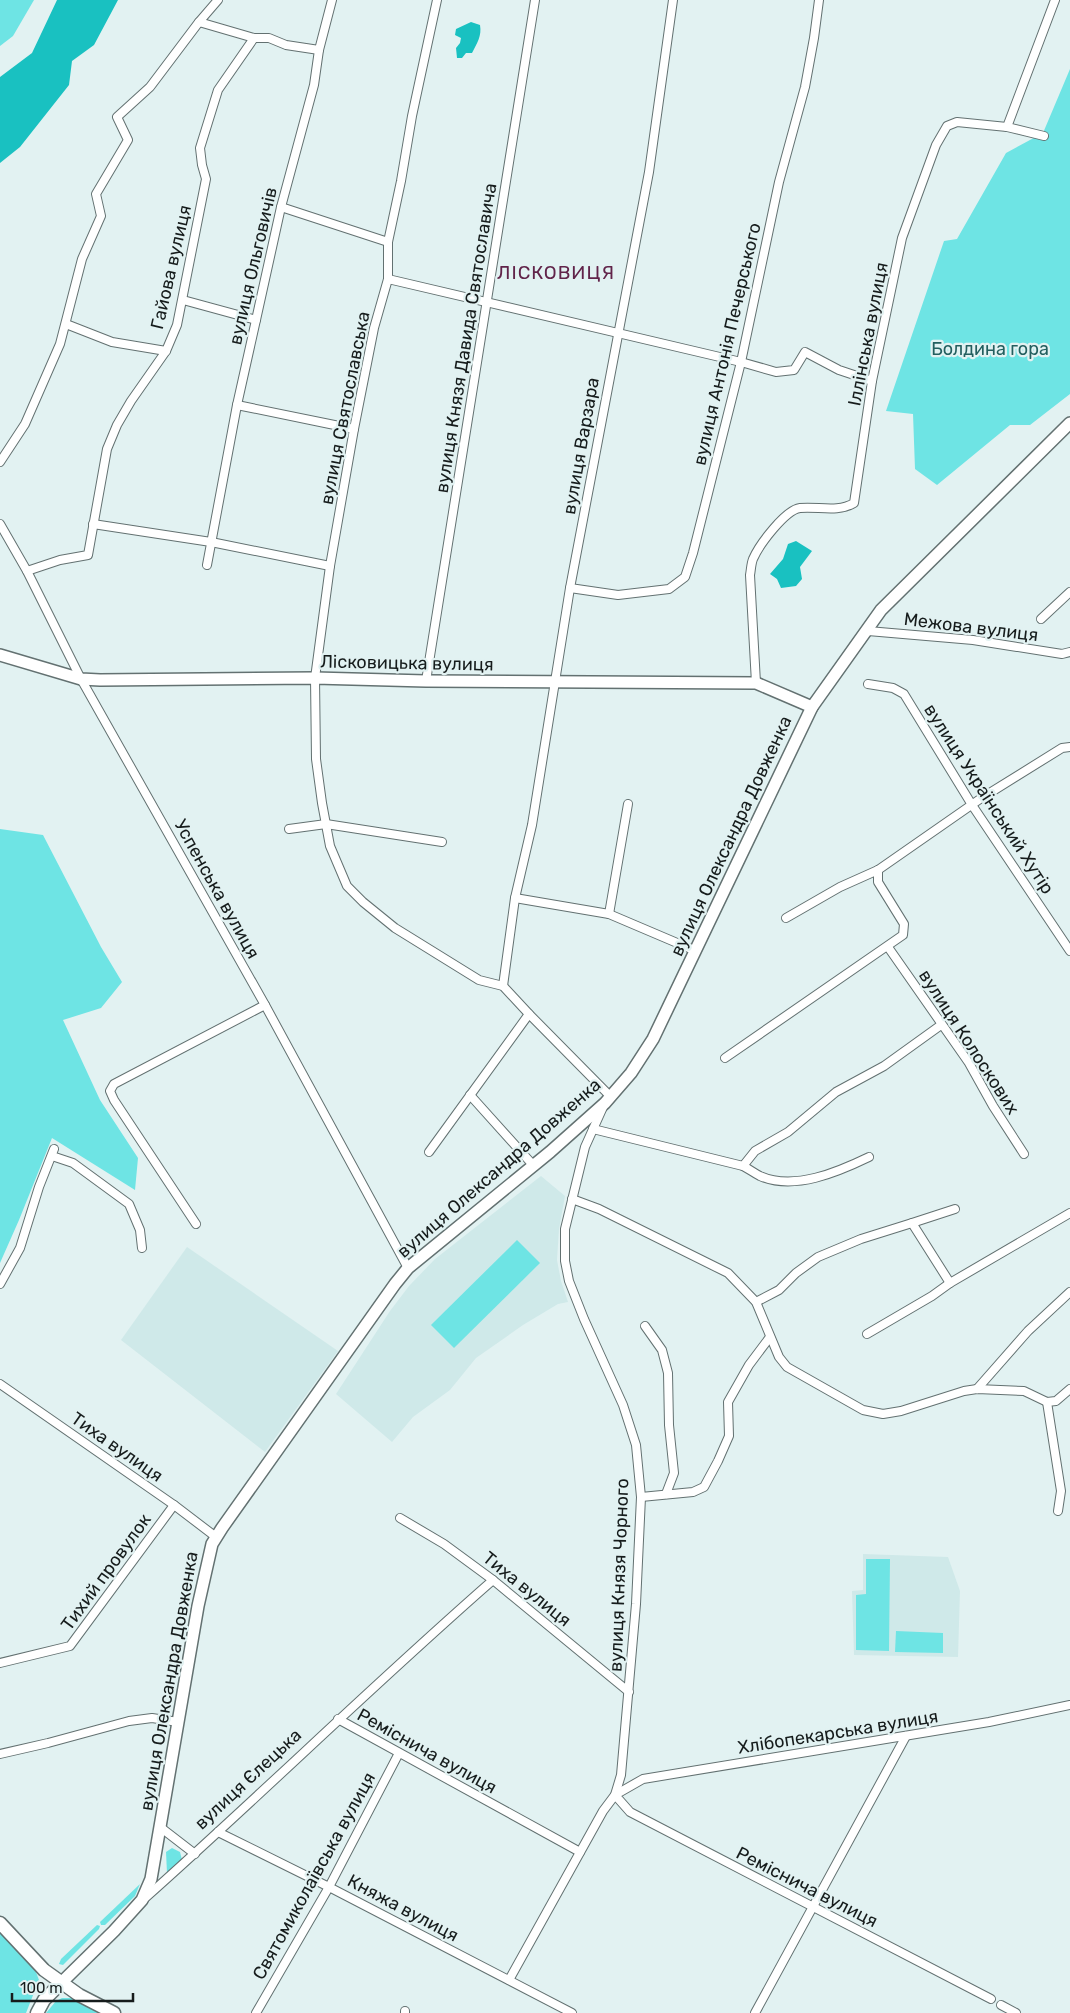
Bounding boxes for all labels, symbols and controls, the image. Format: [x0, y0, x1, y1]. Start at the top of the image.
street label: вулиця Князя Давида Святославича [431, 181, 501, 495]
street label: вулиця Ольговичів [224, 185, 282, 347]
street label: Гайова вулиця [146, 203, 196, 331]
street label: вулиця Антонія Печерського [688, 221, 766, 467]
street label: Іллінська вулиця [843, 260, 893, 408]
district label: ЛІСКОВИЦЯ [497, 261, 615, 284]
street label: вулиця Святославська [315, 309, 375, 507]
park label: Болдина гора [931, 338, 1049, 360]
street label: вулиця Варзара [558, 376, 604, 516]
street label: Межова вулиця [903, 608, 1039, 646]
street label: Лісковицька вулиця [320, 650, 494, 676]
street label: вулиця Український Хутір [919, 700, 1059, 898]
street label: вулиця Олександра Довженка [666, 712, 796, 960]
street label: Успенська вулиця [170, 816, 264, 962]
street label: вулиця Колоскових [914, 965, 1024, 1119]
street label: вулиця Олександра Довженка [393, 1074, 605, 1262]
street label: Тиха вулиця [67, 1407, 167, 1487]
street label: вулиця Князя Чорного [605, 1478, 633, 1672]
street label: Тихий провулок [56, 1509, 156, 1635]
street label: Тиха вулиця [478, 1547, 576, 1631]
street label: вулиця Олександра Довженка [135, 1550, 203, 1812]
street label: Реміснича вулиця [353, 1704, 501, 1798]
street label: Хлібопекарська вулиця [736, 1705, 940, 1759]
street label: вулиця Єлецька [190, 1724, 306, 1834]
street label: Святомиколаївська вулиця [248, 1769, 380, 1983]
street label: Реміснича вулиця [732, 1842, 882, 1932]
street label: Княжа вулиця [344, 1869, 462, 1947]
scale bar [12, 1970, 134, 2002]
text: 100 m [20, 1979, 62, 1997]

